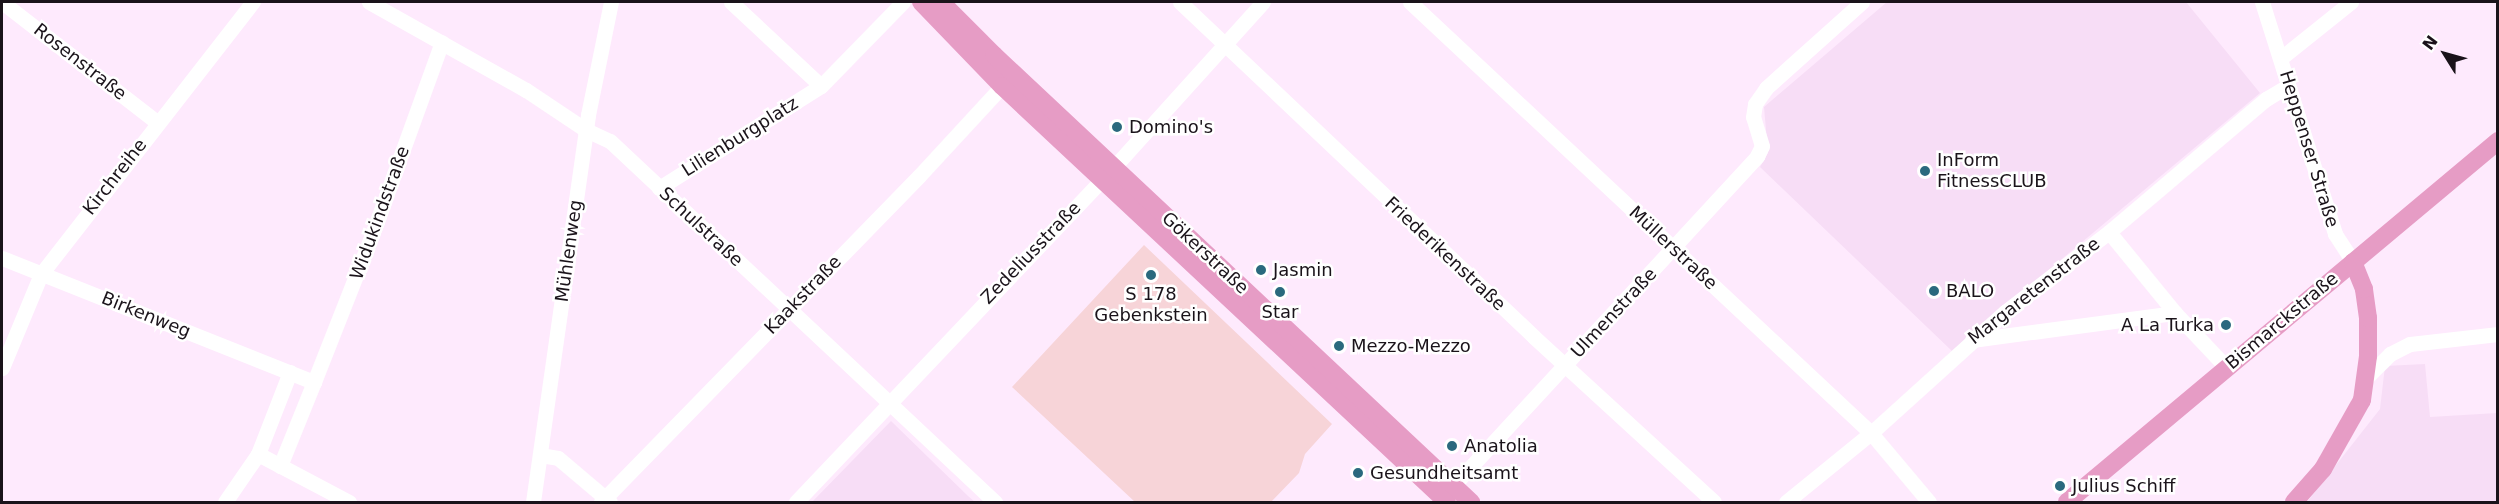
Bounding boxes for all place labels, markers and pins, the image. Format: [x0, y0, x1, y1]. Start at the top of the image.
place label: Domino's [1129, 116, 1213, 138]
marker: Domino's [1110, 120, 1124, 134]
place label: InForm FitnessCLUB [1937, 150, 2047, 192]
marker: InForm FitnessCLUB [1918, 164, 1932, 178]
place label: Jasmin [1273, 259, 1333, 281]
marker: Jasmin [1254, 263, 1268, 277]
marker: S 178 Gebenkstein [1144, 268, 1158, 282]
place label: BALO [1946, 280, 1994, 302]
place label: S 178 Gebenkstein [1094, 284, 1208, 326]
marker: BALO [1927, 284, 1941, 298]
marker: Star [1273, 285, 1287, 299]
place label: Star [1262, 301, 1298, 323]
place label: A La Turka [2121, 314, 2214, 336]
marker: A La Turka [2219, 318, 2233, 332]
place label: Mezzo-Mezzo [1351, 335, 1471, 357]
marker: Mezzo-Mezzo [1332, 339, 1346, 353]
place label: Anatolia [1464, 435, 1538, 457]
marker: Anatolia [1445, 439, 1459, 453]
place label: Gesundheitsamt [1370, 462, 1518, 484]
marker: Gesundheitsamt [1351, 466, 1365, 480]
place label: Julius Schiff [2072, 475, 2175, 497]
marker: Julius Schiff [2053, 479, 2067, 493]

